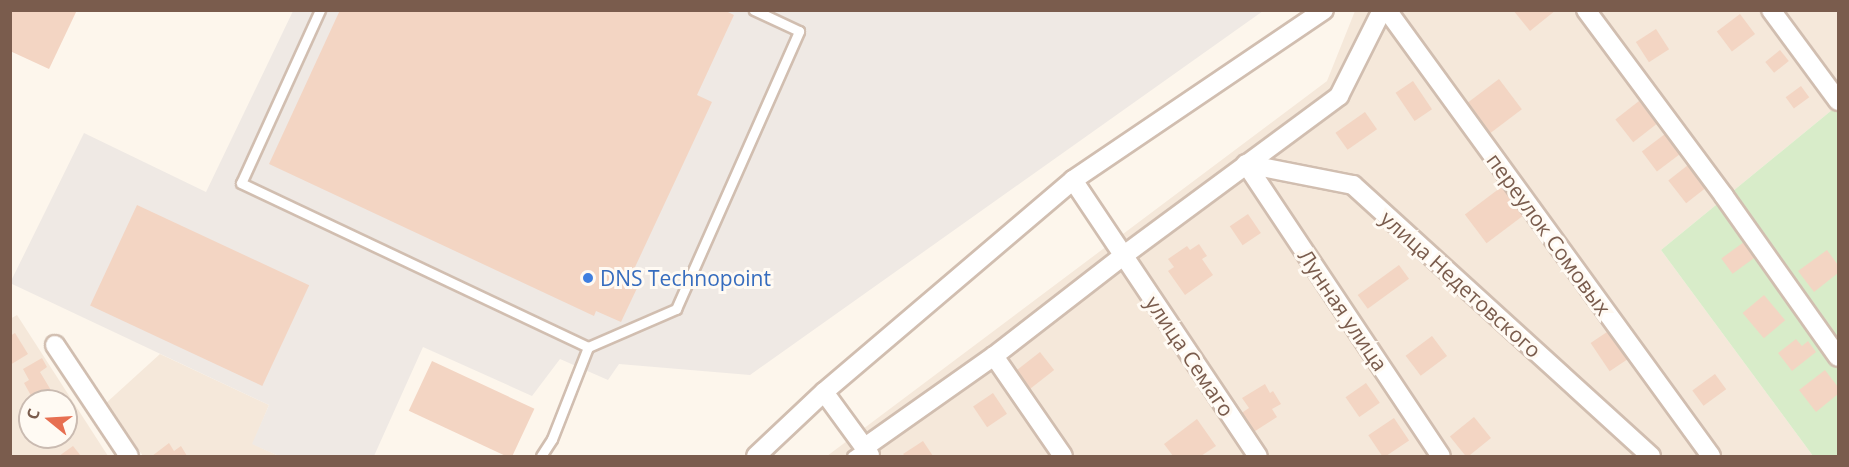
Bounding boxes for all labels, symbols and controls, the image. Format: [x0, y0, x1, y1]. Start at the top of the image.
street label: переулок Сомовых [1482, 148, 1616, 320]
street label: улица Недетовского [1376, 205, 1546, 363]
street label: Лунная улица [1293, 244, 1393, 376]
place label: DNS Technopoint [600, 265, 771, 291]
marker: DNS Technopoint [581, 271, 595, 285]
street label: улица Семаго [1140, 291, 1240, 421]
north arrow [18, 389, 78, 449]
text: С [21, 406, 45, 422]

